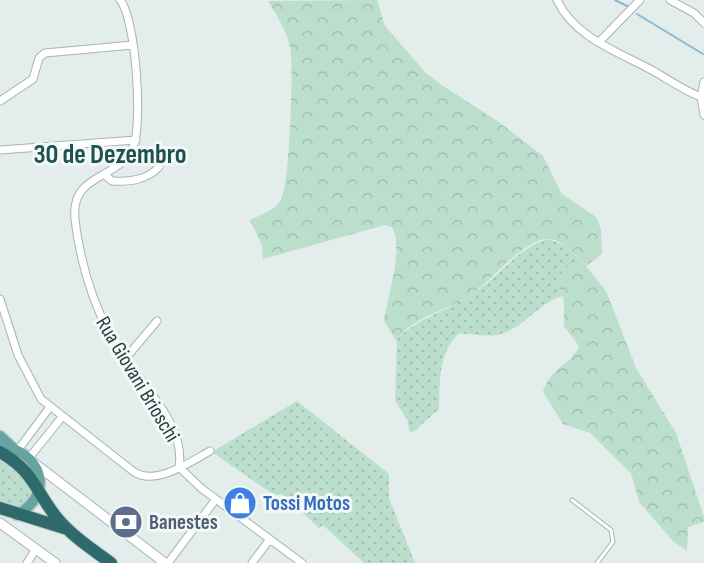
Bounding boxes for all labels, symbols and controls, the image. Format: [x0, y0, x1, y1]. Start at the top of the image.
district label: 30 de Dezembro [33, 139, 187, 171]
street label: Rua Giovani Brioschi [90, 312, 185, 446]
shop icon: Tossi Motos [222, 485, 258, 521]
place label: Tossi Motos [263, 491, 350, 516]
bank icon: Banestes [108, 504, 144, 540]
place label: Banestes [149, 510, 218, 535]

